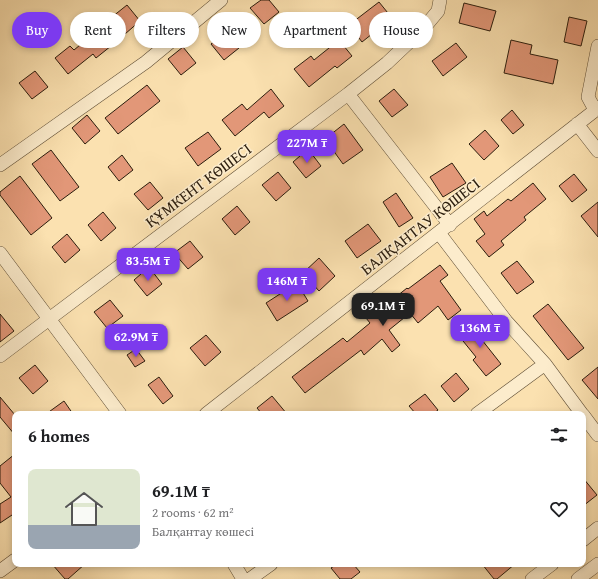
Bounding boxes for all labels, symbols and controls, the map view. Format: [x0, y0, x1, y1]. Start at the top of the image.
chip: Buy [12, 12, 62, 48]
chip: Rent [70, 12, 126, 48]
chip: Filters [134, 12, 199, 48]
chip: New [207, 12, 261, 48]
chip: Apartment [269, 12, 361, 48]
chip: House [369, 12, 433, 48]
pin: 227M ₸ [274, 130, 340, 164]
text: 227M ₸ [287, 133, 327, 152]
street label: ҚҰМКЕНТ КӨШЕСІ [140, 137, 256, 233]
street label: БАЛҚАНТАУ КӨШЕСІ [355, 172, 485, 280]
pin: 83.5M ₸ [111, 248, 185, 282]
text: 83.5M ₸ [126, 251, 170, 270]
pin: 146M ₸ [254, 268, 320, 302]
text: 146M ₸ [267, 271, 307, 290]
pin: 69.1M ₸ [346, 293, 420, 327]
text: 69.1M ₸ [361, 296, 405, 315]
pin: 136M ₸ [447, 315, 513, 349]
text: 136M ₸ [460, 318, 500, 337]
pin: 62.9M ₸ [99, 324, 173, 358]
text: 62.9M ₸ [114, 327, 158, 346]
text: 6 homes [28, 423, 90, 448]
icon: filters [548, 424, 570, 446]
text: 69.1M ₸ [152, 478, 210, 503]
icon: home [60, 485, 108, 533]
icon: heart [548, 498, 570, 520]
text: 2 rooms · 62 m² [152, 503, 234, 522]
text: Балқантау көшесі [152, 522, 254, 541]

